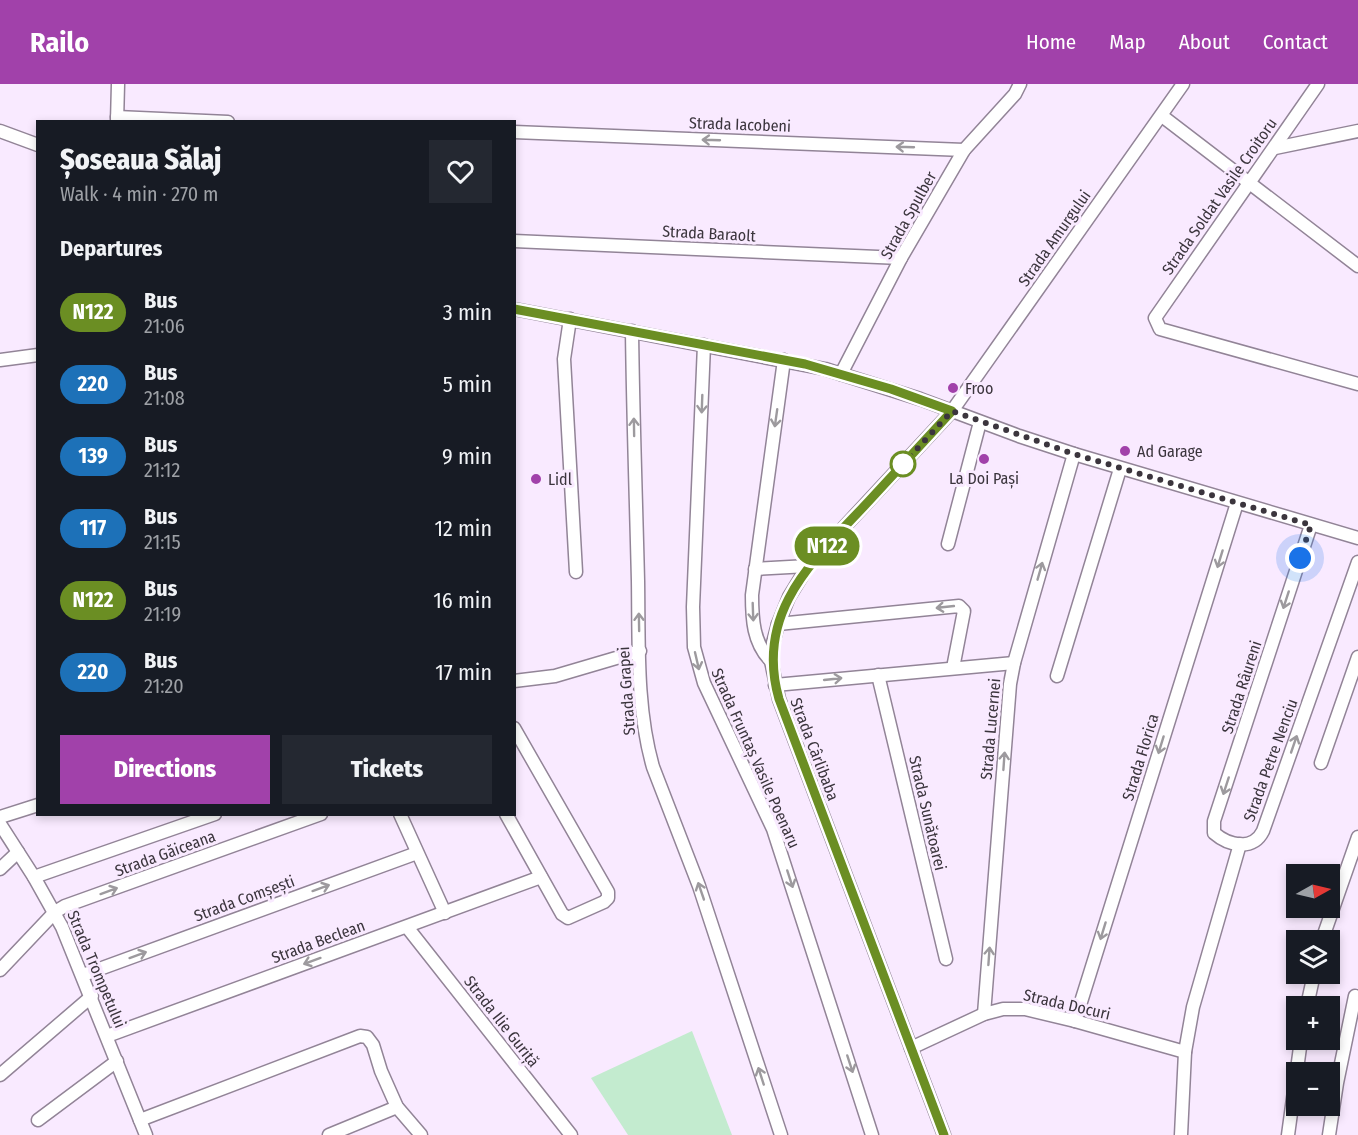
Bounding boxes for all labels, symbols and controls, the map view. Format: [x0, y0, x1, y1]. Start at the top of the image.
text: Railo [30, 26, 89, 59]
text: Home [1026, 29, 1076, 55]
text: Map [1109, 29, 1146, 55]
text: About [1179, 29, 1230, 55]
text: Contact [1263, 29, 1328, 55]
street label: Strada Iacobeni [689, 113, 791, 136]
street label: Strada Soldat Vasile Croitoru [1158, 114, 1281, 278]
one-way arrow [701, 134, 721, 145]
button: heart [429, 140, 492, 203]
one-way arrow [896, 141, 916, 153]
text: Șoseaua Sălaj [60, 143, 221, 176]
street label: Strada Spulber [877, 168, 941, 262]
text: Walk · 4 min · 270 m [60, 182, 218, 206]
street label: Strada Amurgului [1014, 187, 1095, 290]
street label: Strada Baraolt [662, 222, 757, 245]
text: Departures [60, 235, 162, 262]
text: Bus [144, 287, 177, 314]
text: N122 [73, 299, 113, 325]
text: 3 min [443, 299, 492, 326]
text: 21:06 [144, 314, 185, 338]
text: Bus [144, 359, 177, 386]
text: 220 [78, 371, 108, 397]
text: 5 min [443, 371, 492, 398]
place label: Froo [965, 379, 993, 398]
marker: Froo [946, 381, 960, 395]
text: 21:08 [144, 386, 185, 410]
one-way arrow [696, 393, 707, 413]
one-way arrow [770, 408, 781, 428]
one-way arrow [628, 418, 640, 438]
text: Bus [144, 431, 177, 458]
place label: Ad Garage [1137, 442, 1203, 461]
text: 139 [78, 443, 108, 469]
text: 9 min [442, 443, 492, 470]
marker: Ad Garage [1118, 444, 1132, 458]
unlabelled marker [890, 451, 916, 477]
marker: La Doi Pași [977, 452, 991, 466]
text: 21:12 [144, 458, 180, 482]
place label: La Doi Pași [949, 469, 1019, 489]
place label: Lidl [548, 470, 572, 489]
marker: Lidl [529, 472, 543, 486]
text: Bus [144, 503, 177, 530]
text: 117 [80, 515, 106, 541]
text: 12 min [434, 515, 492, 542]
line badge: N122 [785, 526, 869, 566]
text: 21:15 [144, 530, 181, 554]
text: N122 [807, 533, 847, 559]
your location [1285, 543, 1315, 573]
one-way arrow [1213, 549, 1224, 568]
one-way arrow [1035, 562, 1047, 581]
text: Bus [144, 575, 177, 602]
text: N122 [73, 587, 113, 613]
text: 16 min [433, 587, 492, 614]
one-way arrow [1280, 590, 1291, 609]
one-way arrow [747, 601, 758, 621]
text: 21:19 [144, 602, 181, 626]
one-way arrow [936, 602, 956, 613]
one-way arrow [633, 613, 645, 633]
street label: Strada Râureni [1218, 638, 1265, 736]
street label: Strada Grapei [614, 646, 639, 736]
text: Bus [144, 647, 177, 674]
one-way arrow [692, 651, 704, 670]
text: 220 [78, 659, 108, 685]
text: 17 min [435, 659, 492, 686]
street label: Strada Fruntaș Vasile Poenaru [706, 665, 804, 851]
one-way arrow [823, 673, 842, 684]
text: 21:20 [144, 674, 184, 698]
street label: Strada Lucernei [977, 677, 1004, 781]
street label: Strada Cârlibaba [786, 695, 843, 803]
street label: Strada Petre Nenciu [1239, 696, 1302, 824]
street label: Strada Florica [1118, 711, 1163, 803]
button: Directions [60, 735, 270, 804]
button: Tickets [282, 735, 492, 804]
one-way arrow [1155, 735, 1166, 754]
one-way arrow [1289, 735, 1300, 754]
one-way arrow [999, 752, 1010, 772]
street label: Strada Sunătoarei [905, 754, 950, 872]
one-way arrow [1219, 776, 1230, 795]
street label: Strada Găiceana [112, 826, 218, 880]
north arrow [1286, 864, 1340, 918]
map controls [1286, 864, 1340, 1116]
one-way arrow [785, 869, 796, 888]
street label: Strada Comșești [191, 871, 297, 926]
one-way arrow [311, 882, 330, 893]
one-way arrow [694, 882, 705, 901]
one-way arrow [99, 884, 118, 895]
street label: Strada Trompetului [63, 908, 130, 1031]
street label: Strada Beclean [269, 916, 367, 967]
one-way arrow [1097, 921, 1108, 940]
button: layers [1286, 930, 1340, 984]
one-way arrow [984, 946, 995, 966]
one-way arrow [128, 949, 147, 960]
one-way arrow [303, 956, 322, 967]
street label: Strada Ilie Guriță [459, 972, 543, 1071]
street label: Strada Docuri [1022, 985, 1112, 1024]
button: + [1286, 996, 1340, 1050]
one-way arrow [845, 1054, 856, 1073]
button: − [1286, 1062, 1340, 1116]
one-way arrow [755, 1067, 766, 1086]

